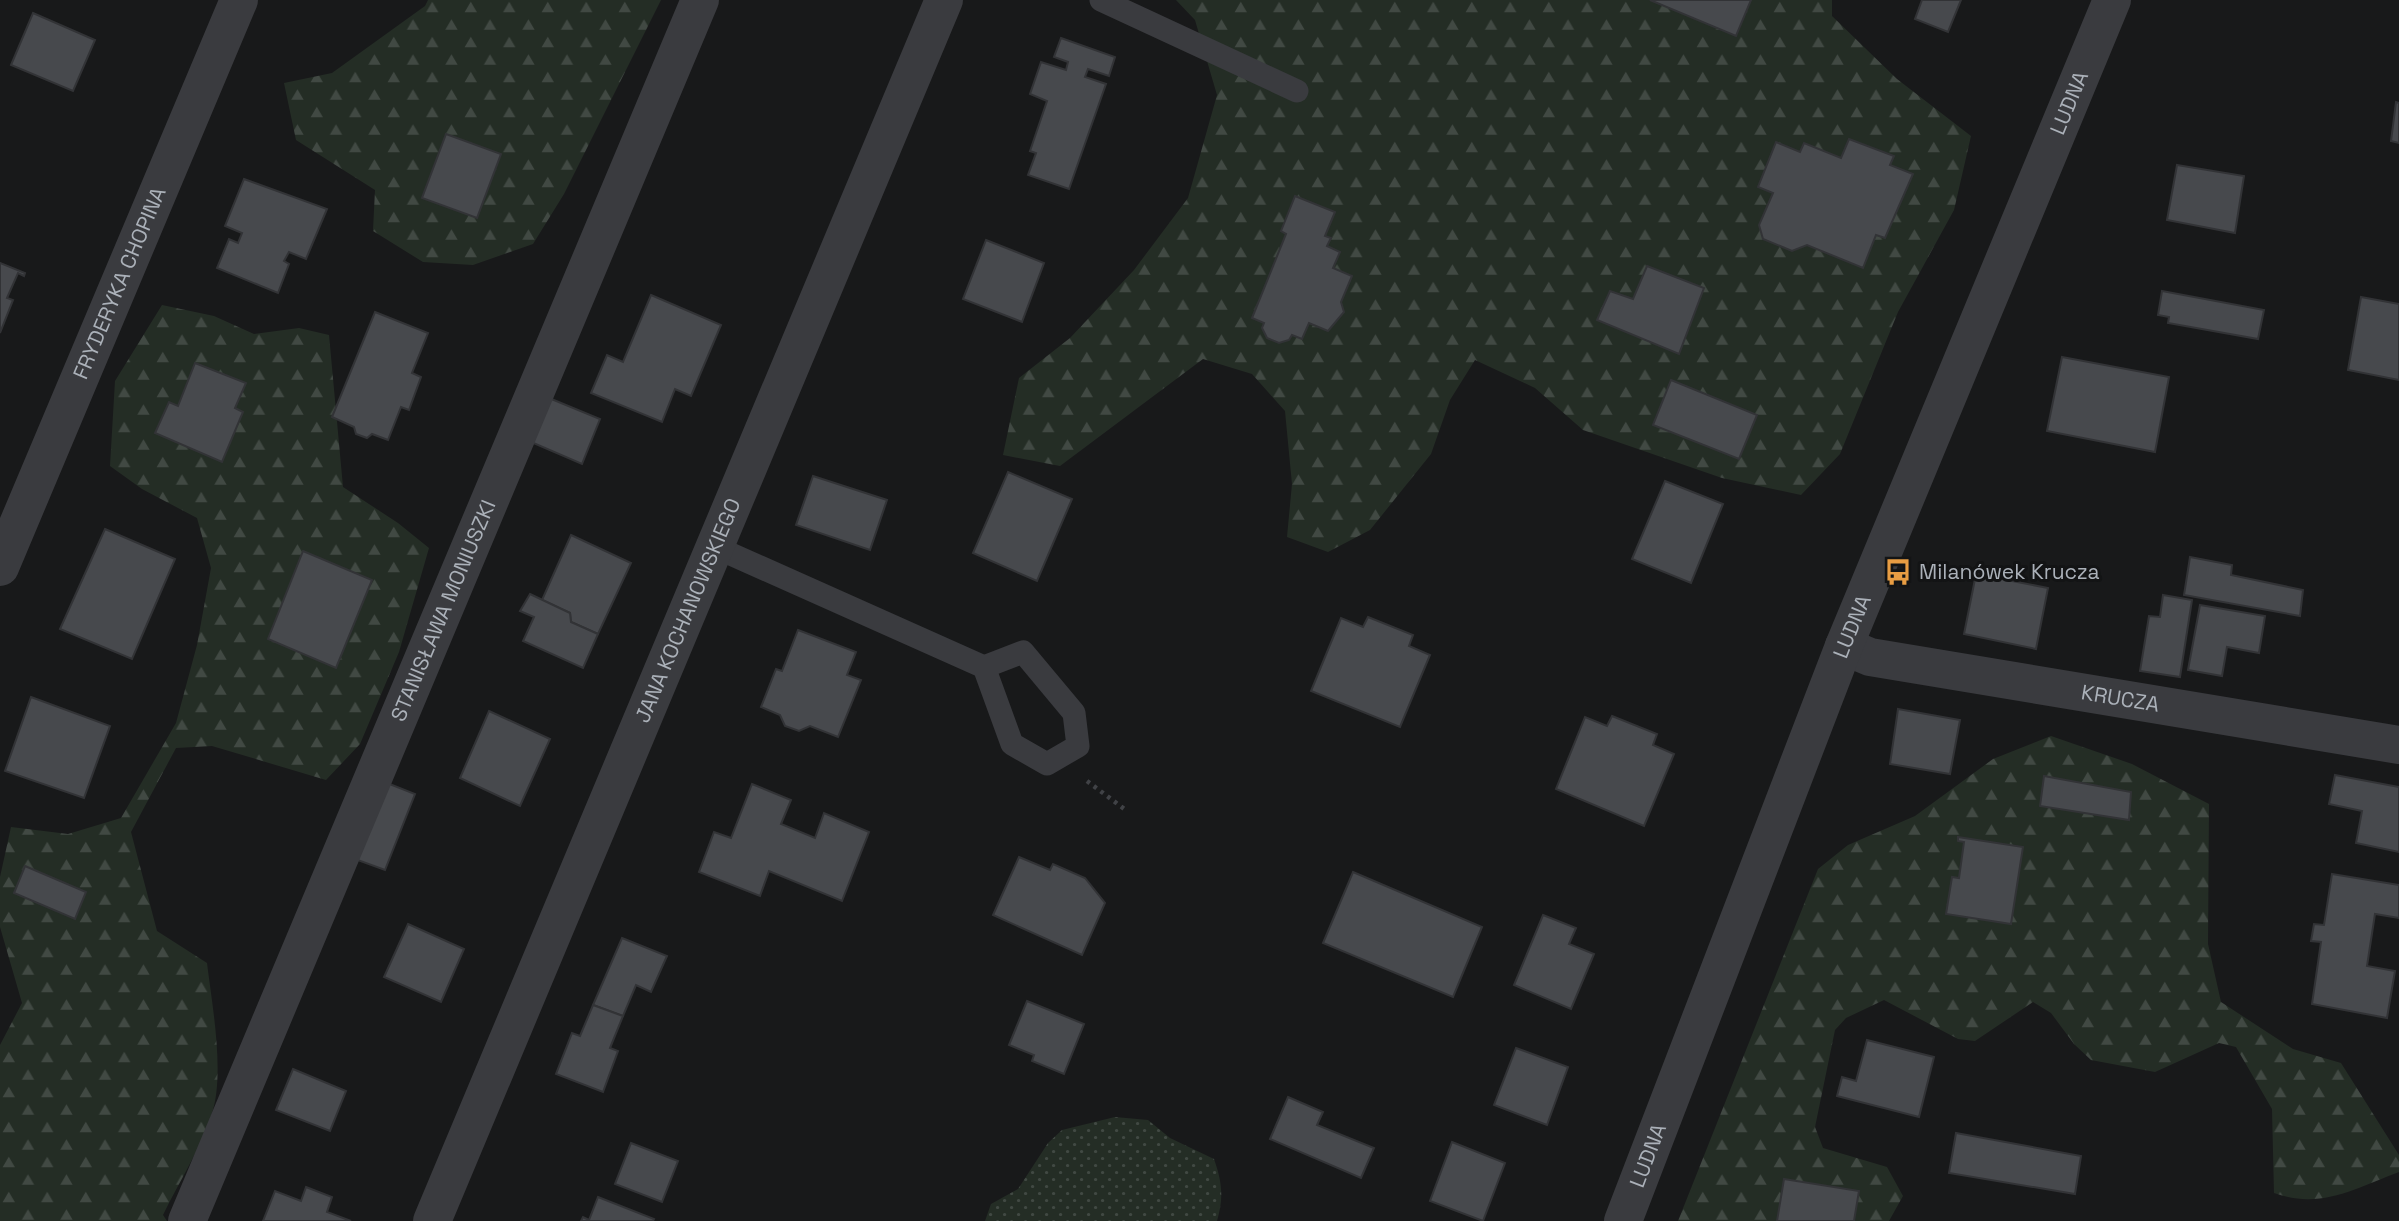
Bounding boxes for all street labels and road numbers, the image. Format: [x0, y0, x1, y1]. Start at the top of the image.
street label: LUDNA [2044, 67, 2094, 138]
street label: FRYDERYKA CHOPINA [67, 183, 172, 383]
street label: JANA KOCHANOWSKIEGO [629, 494, 747, 727]
street label: STANISŁAWA MONIUSZKI [384, 496, 501, 725]
street label: LUDNA [1827, 591, 1877, 662]
street label: KRUCZA [2079, 678, 2161, 718]
street label: LUDNA [1623, 1120, 1672, 1191]

